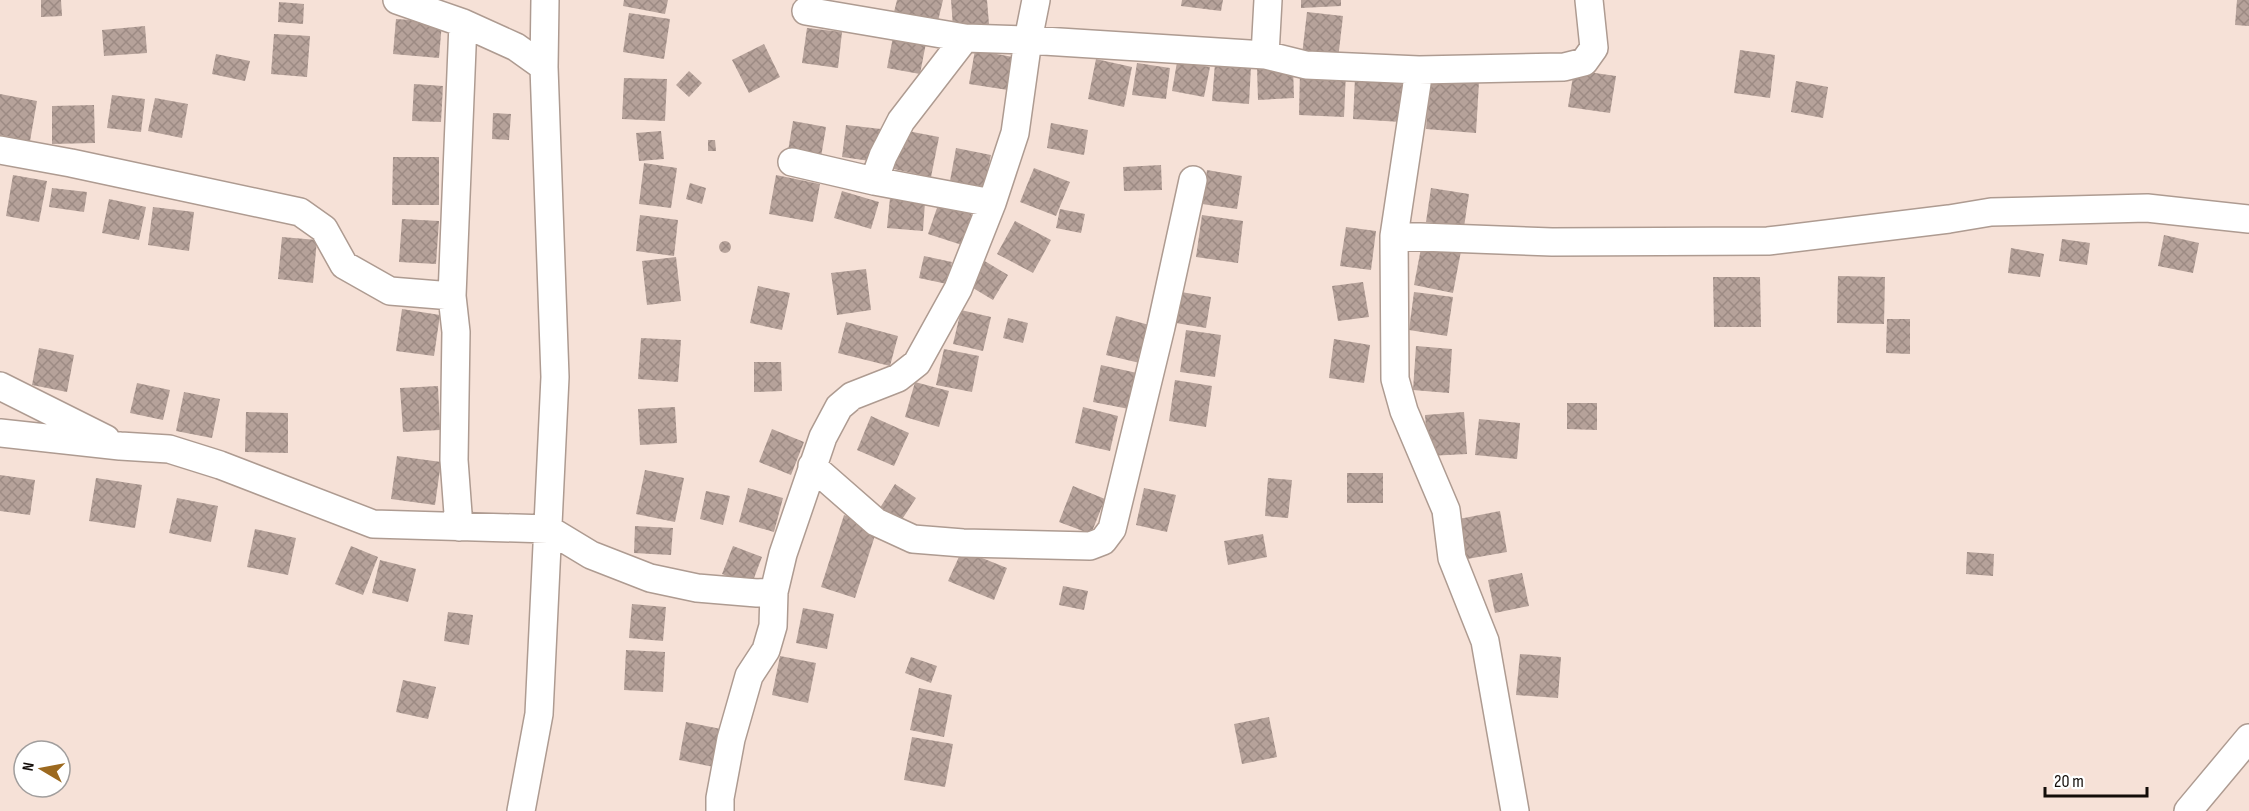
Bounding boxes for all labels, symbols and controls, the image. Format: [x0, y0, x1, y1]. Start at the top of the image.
north arrow [12, 739, 72, 799]
scale bar [2045, 760, 2147, 798]
text: N [19, 761, 39, 773]
text: 20 m [2054, 771, 2084, 792]

